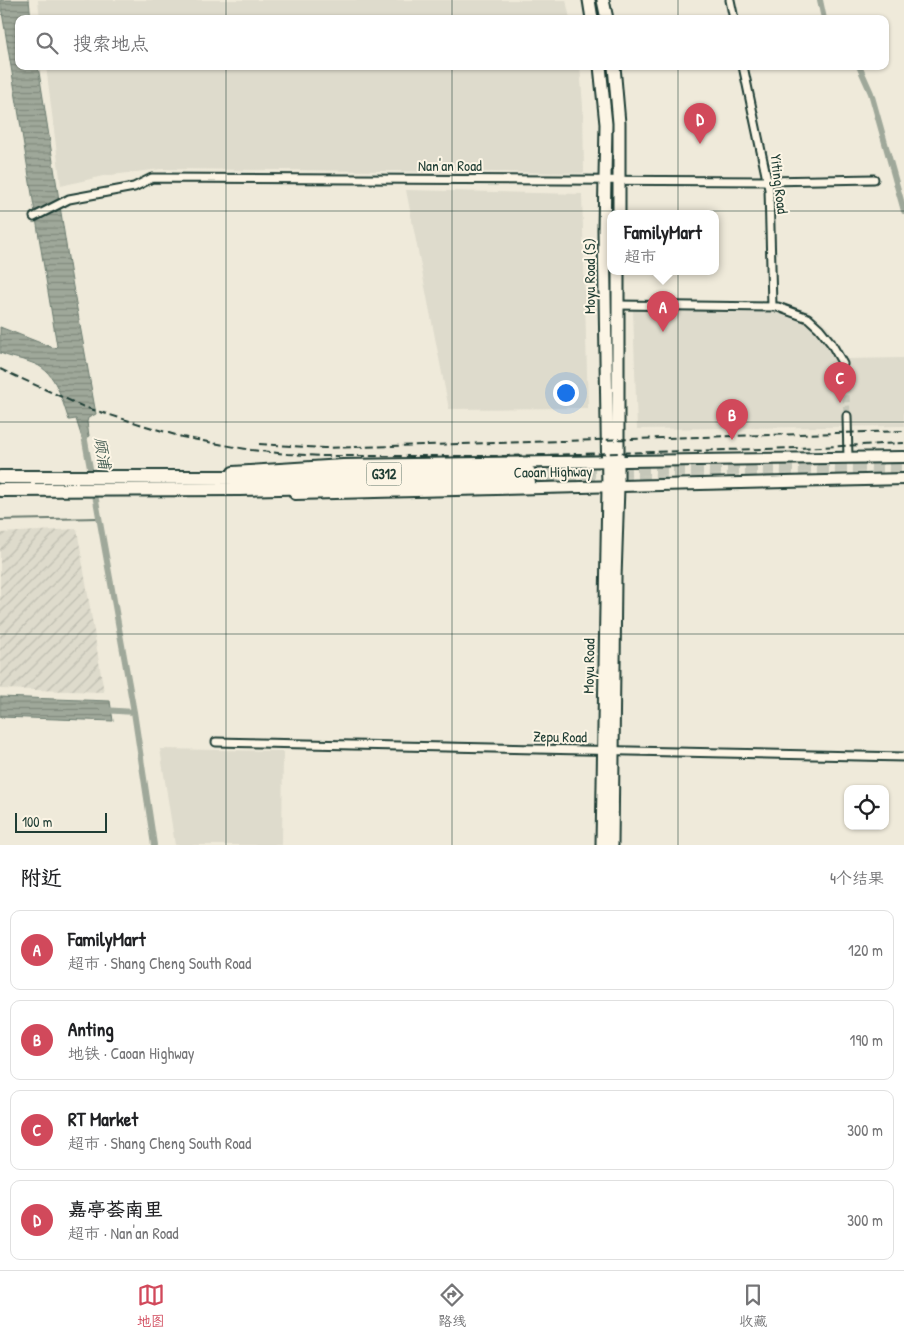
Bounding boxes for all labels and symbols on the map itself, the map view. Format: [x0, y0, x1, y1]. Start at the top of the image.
pin: D [684, 103, 716, 144]
street label: Yiting Road [765, 153, 794, 215]
street label: Nan'an Road [418, 155, 482, 176]
street label: Moyu Road (S) [579, 238, 600, 314]
pin: A [647, 291, 679, 332]
pin: C [824, 362, 856, 403]
your location [553, 380, 579, 406]
pin: B [716, 399, 748, 440]
water label: 顾浦 [89, 435, 117, 473]
street label: Caoan Highway [513, 460, 593, 483]
road number: G312 [366, 462, 402, 486]
street label: Moyu Road [578, 638, 599, 694]
street label: Zepu Road [533, 726, 587, 747]
scale bar [15, 810, 108, 833]

